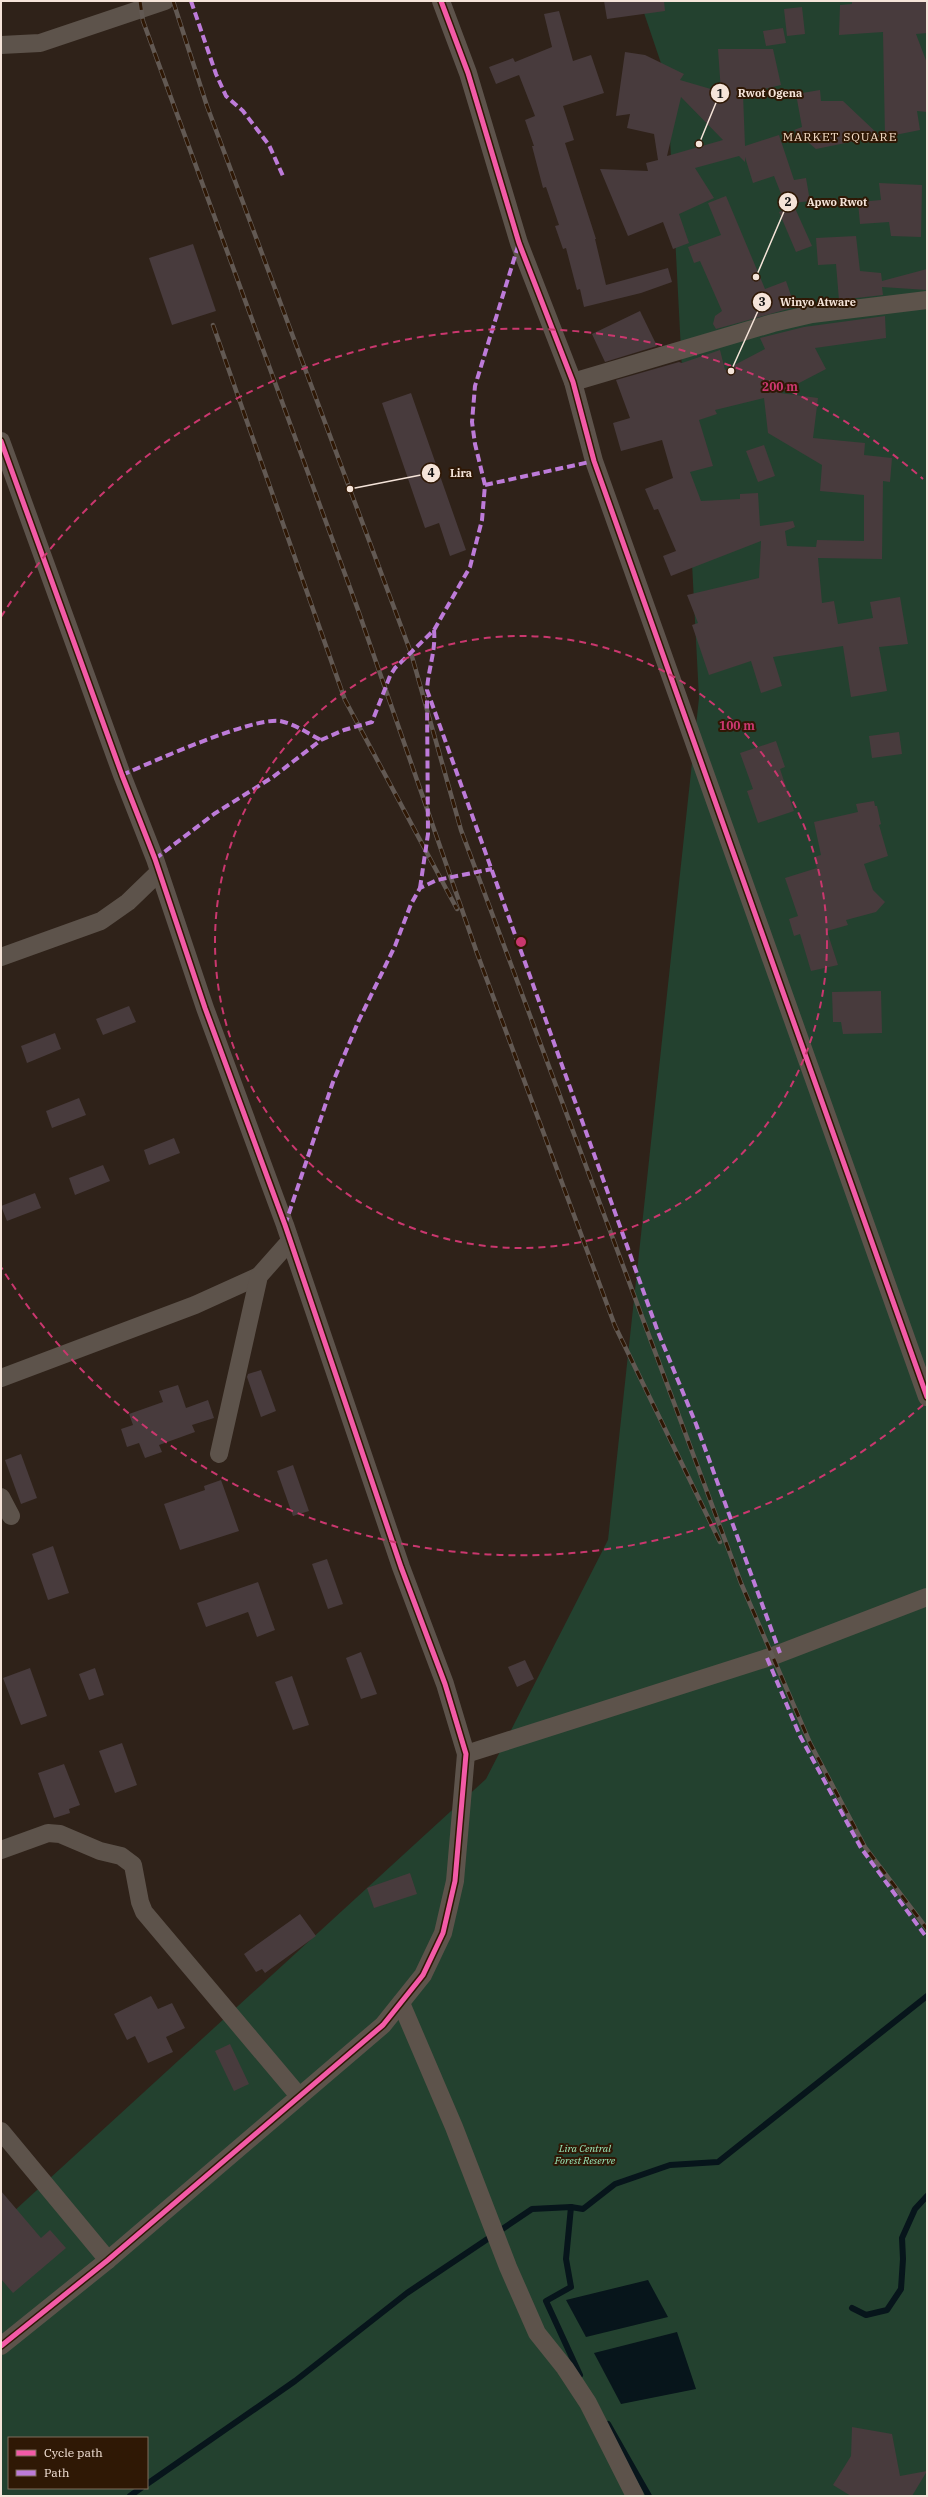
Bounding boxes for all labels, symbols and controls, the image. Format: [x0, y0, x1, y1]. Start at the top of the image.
callout: Rwot Ogena [710, 82, 810, 105]
text: 1 [716, 86, 724, 101]
text: Rwot Ogena [738, 86, 802, 100]
district label: MARKET SQUARE [783, 129, 897, 144]
callout: Apwo Rwot [778, 191, 875, 214]
text: 2 [784, 194, 792, 209]
text: Apwo Rwot [807, 195, 867, 209]
callout: Winyo Atware [752, 291, 864, 314]
text: 3 [758, 294, 766, 309]
text: Winyo Atware [780, 295, 856, 309]
text: 200 m [762, 379, 798, 394]
callout: Lira [421, 461, 480, 484]
text: 4 [427, 465, 435, 480]
text: Lira [450, 466, 472, 480]
text: 100 m [719, 718, 755, 733]
centre of rings [514, 935, 528, 949]
park label: Lira Central Forest Reserve [554, 2142, 616, 2167]
legend [8, 2437, 148, 2489]
text: Cycle path [44, 2445, 103, 2460]
text: Path [44, 2465, 70, 2480]

